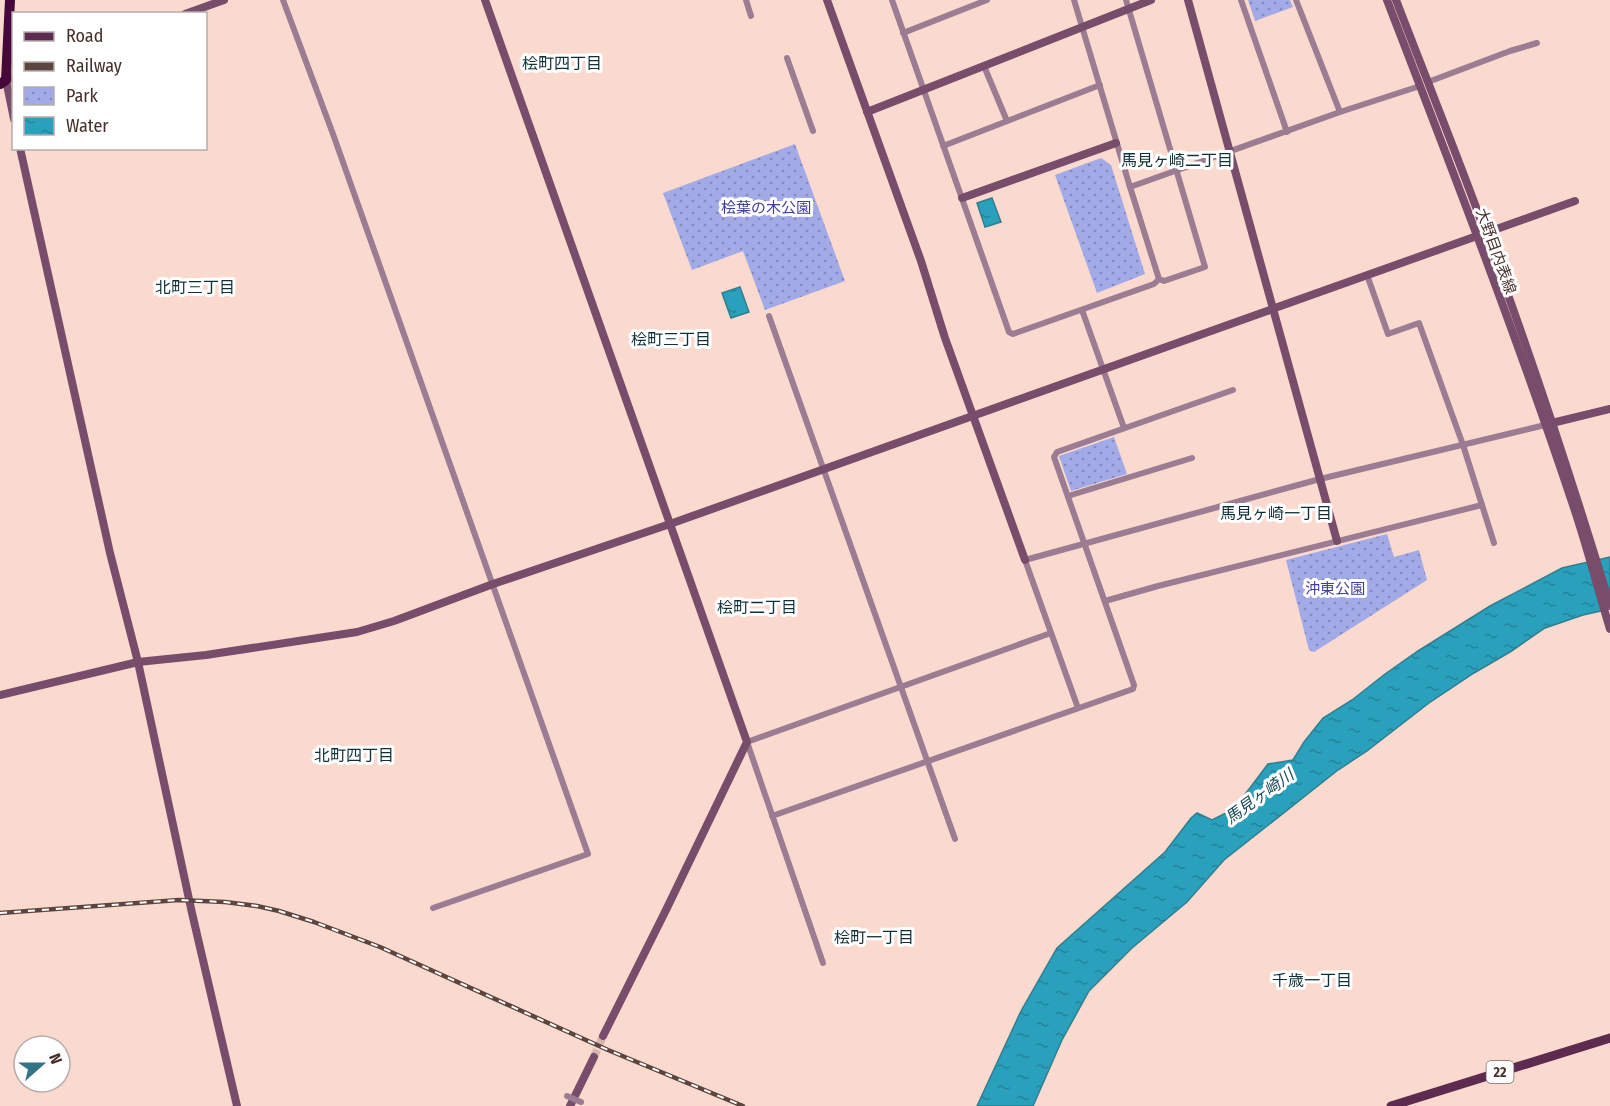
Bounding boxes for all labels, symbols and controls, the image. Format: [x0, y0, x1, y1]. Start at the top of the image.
legend [12, 12, 207, 150]
text: Road [66, 25, 103, 47]
district label: 桧町四丁目 [522, 54, 602, 73]
text: Railway [66, 55, 122, 77]
text: Park [66, 85, 99, 107]
text: Water [66, 115, 109, 137]
district label: 馬見ヶ崎二丁目 [1121, 151, 1233, 170]
park label: 桧葉の木公園 [721, 199, 811, 217]
street label: 大野目内表線 [1472, 206, 1520, 296]
district label: 北町三丁目 [155, 278, 235, 297]
district label: 桧町三丁目 [631, 330, 711, 349]
district label: 馬見ヶ崎一丁目 [1220, 504, 1332, 523]
park label: 沖東公園 [1305, 580, 1365, 598]
district label: 桧町二丁目 [717, 598, 797, 617]
district label: 北町四丁目 [314, 746, 394, 765]
water label: 馬見ヶ崎川 [1221, 764, 1299, 828]
district label: 桧町一丁目 [834, 928, 914, 947]
district label: 千歳一丁目 [1272, 971, 1352, 990]
north arrow [12, 1034, 72, 1094]
text: N [45, 1051, 66, 1067]
road number: 22 [1486, 1061, 1514, 1083]

